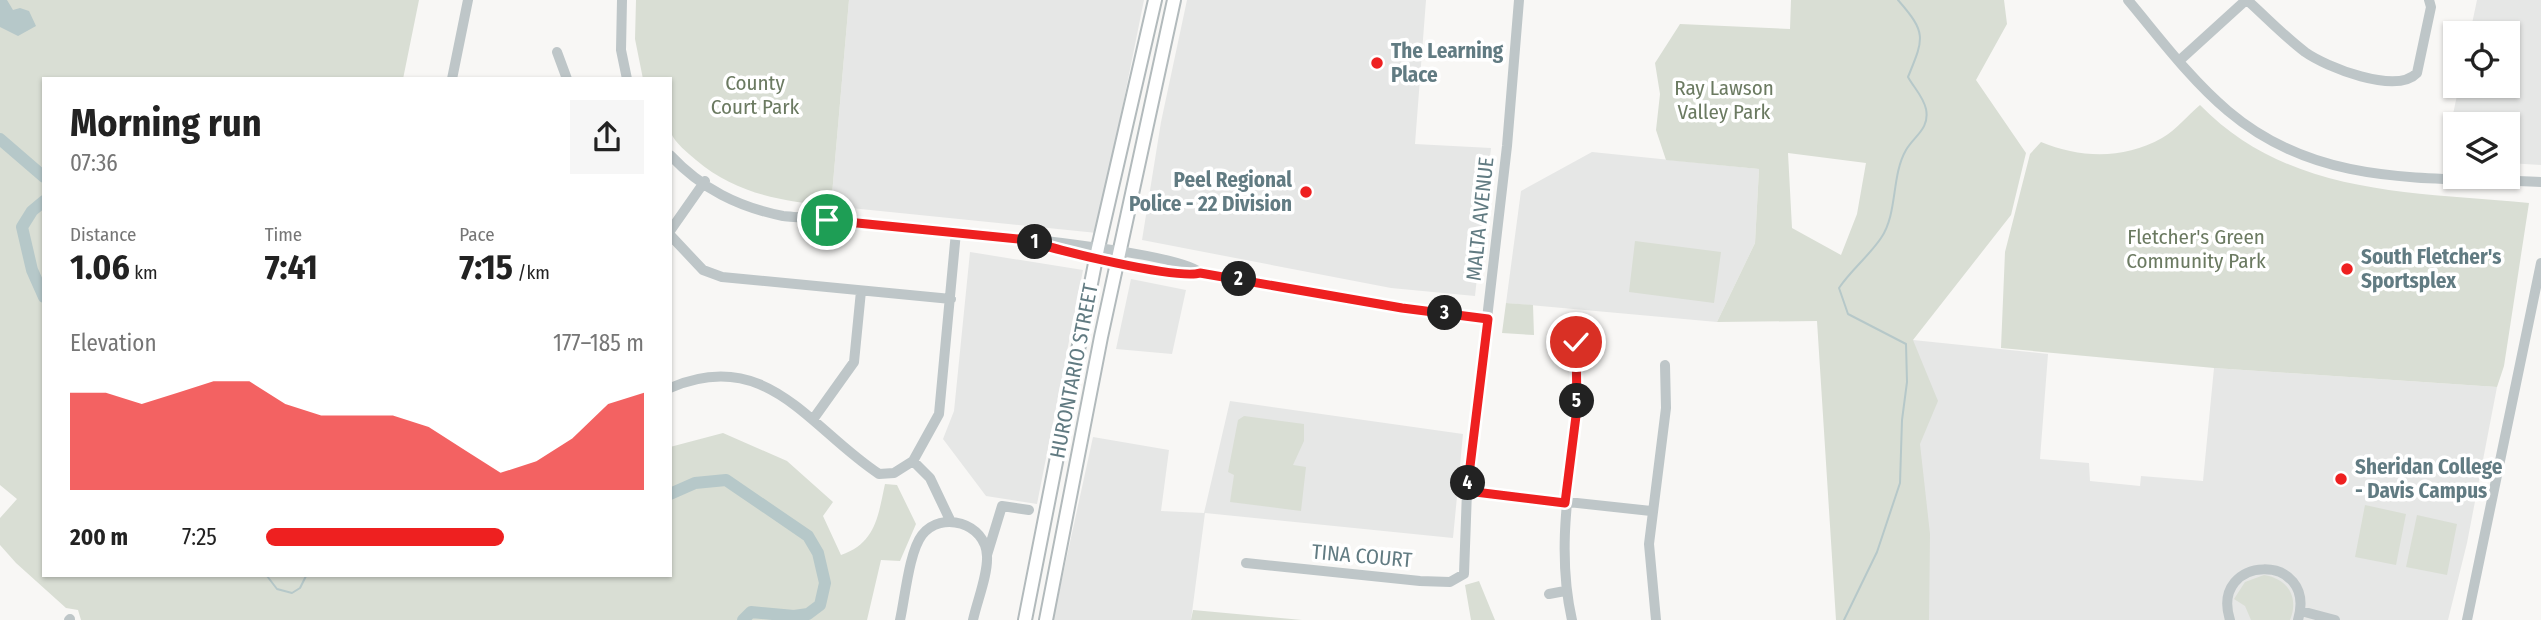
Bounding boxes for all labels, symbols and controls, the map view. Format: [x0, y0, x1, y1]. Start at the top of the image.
map controls [2443, 21, 2520, 189]
button: locate [2443, 21, 2520, 98]
place label: The Learning Place [1391, 38, 1504, 88]
marker: The Learning Place [1369, 55, 1385, 71]
park label: County Court Park [711, 70, 800, 120]
park label: Ray Lawson Valley Park [1674, 75, 1774, 125]
text: Morning run [70, 100, 262, 146]
button: share [570, 100, 644, 174]
button: layers [2443, 112, 2520, 189]
text: 07:36 [70, 149, 118, 177]
street label: MALTA AVENUE [1461, 156, 1499, 282]
place label: Peel Regional Police - 22 Division [1129, 167, 1292, 217]
marker: Peel Regional Police - 22 Division [1298, 184, 1314, 200]
pin [797, 190, 857, 250]
icon: arrive [808, 201, 846, 239]
text: Distance [70, 223, 137, 246]
text: Time [265, 223, 302, 246]
text: Pace [459, 223, 495, 246]
pin: 1 [1018, 224, 1052, 260]
park label: Fletcher's Green Community Park [2126, 224, 2266, 274]
text: 1 [1030, 230, 1039, 253]
place label: South Fletcher's Sportsplex [2361, 244, 2501, 294]
text: 1.06 [70, 246, 130, 288]
text: 7:41 [265, 246, 318, 288]
text: 7:15 [459, 246, 513, 288]
text: km [130, 261, 158, 284]
text: /km [513, 261, 550, 284]
marker: South Fletcher's Sportsplex [2339, 261, 2355, 277]
pin: 2 [1222, 262, 1256, 296]
text: 2 [1234, 267, 1243, 290]
street label: HURONTARIO STREET [1044, 281, 1104, 461]
pin: 3 [1428, 296, 1462, 330]
text: 3 [1440, 301, 1449, 324]
pin [1546, 312, 1606, 372]
icon: check [1557, 323, 1595, 361]
text: Elevation [70, 329, 157, 357]
text: 177–185 m [553, 329, 644, 357]
pin: 5 [1560, 384, 1594, 418]
text: 5 [1572, 389, 1581, 412]
place label: Sheridan College - Davis Campus [2355, 454, 2503, 504]
pin: 4 [1450, 466, 1486, 500]
text: 4 [1463, 471, 1472, 494]
marker: Sheridan College - Davis Campus [2333, 471, 2349, 487]
text: 200 m [70, 523, 128, 551]
text: 7:25 [182, 523, 217, 551]
street label: TINA COURT [1311, 539, 1413, 573]

